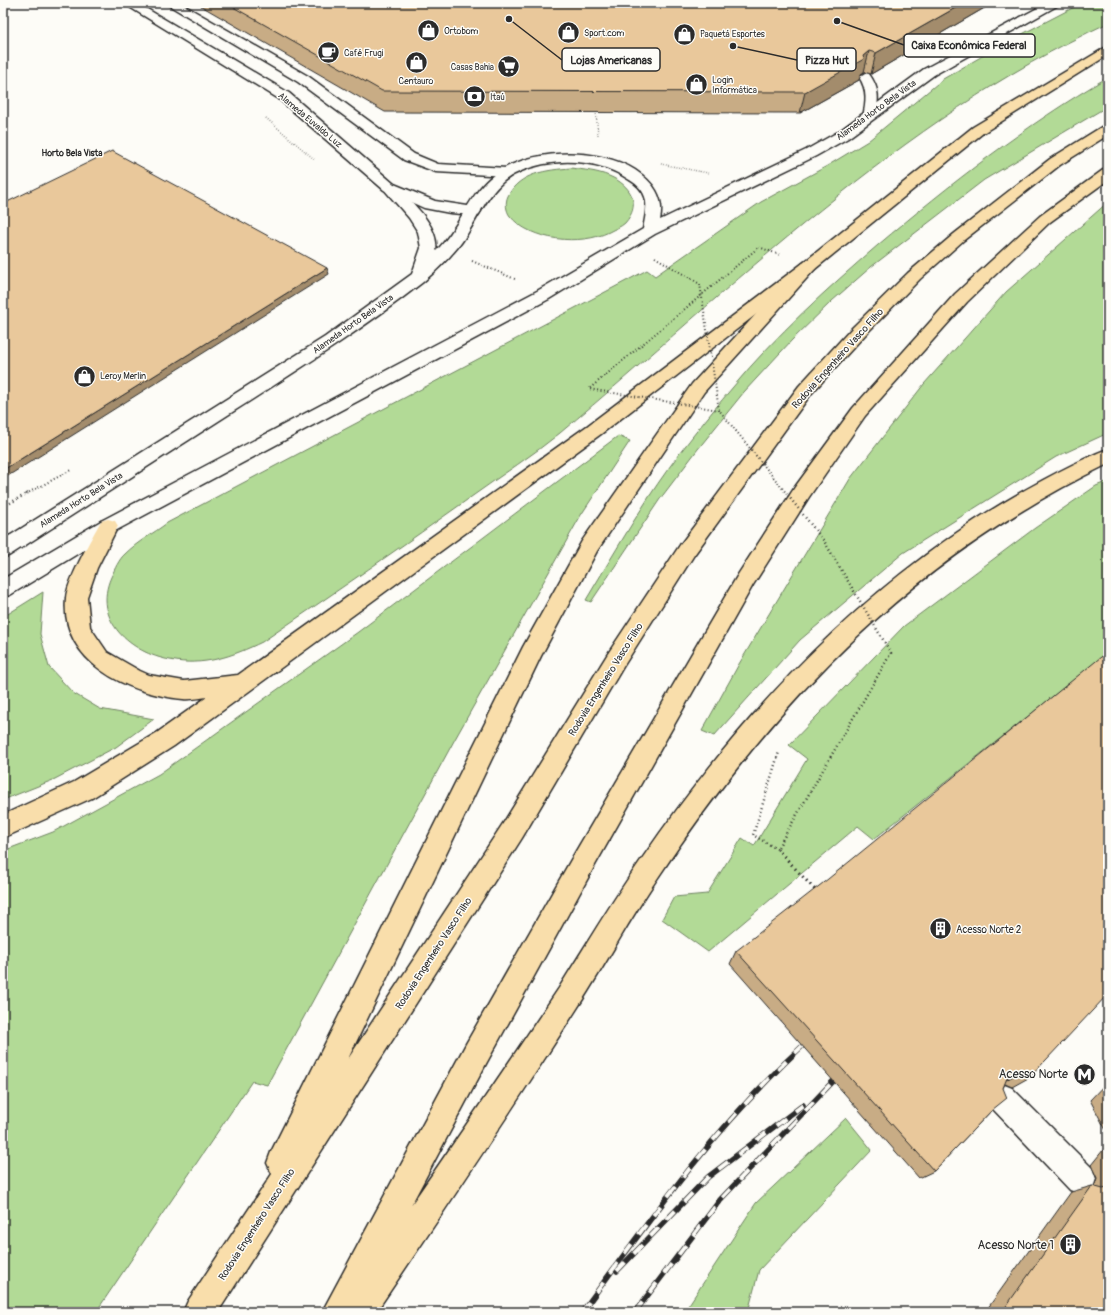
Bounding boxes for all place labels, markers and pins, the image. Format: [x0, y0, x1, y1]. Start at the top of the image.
shop icon: Ortobom [416, 18, 442, 44]
shop icon: Sport.com [555, 20, 581, 46]
shop icon: Paquetá Esportes [672, 21, 698, 47]
place label: Ortobom [444, 26, 478, 37]
place label: Sport.com [584, 28, 624, 39]
place label: Paquetá Esportes [700, 29, 765, 40]
callout: Caixa Econômica Federal [904, 34, 1035, 57]
cafe icon: Café Frugi [316, 40, 342, 66]
place label: Café Frugi [344, 48, 384, 59]
callout: Lojas Americanas [562, 48, 660, 71]
callout: Pizza Hut [797, 48, 856, 71]
shop icon: Centauro [403, 49, 429, 75]
supermarket icon: Casas Bahia [496, 54, 522, 80]
place label: Casas Bahia [451, 62, 494, 73]
shop icon: Login Informática [684, 72, 710, 98]
place label: Login Informática [712, 75, 757, 96]
place label: Centauro [399, 76, 434, 87]
bank icon: Itaú [462, 84, 488, 110]
place label: Itaú [490, 92, 505, 103]
shop icon: Leroy Merlin [71, 363, 97, 389]
place label: Leroy Merlin [100, 371, 146, 382]
building icon: Acesso Norte 2 [928, 916, 954, 942]
place label: Acesso Norte 2 [956, 924, 1022, 936]
metro station icon: Acesso Norte [1071, 1061, 1097, 1087]
place label: Acesso Norte [999, 1067, 1068, 1082]
building icon: Acesso Norte 1 [1057, 1232, 1083, 1258]
place label: Acesso Norte 1 [978, 1238, 1054, 1253]

